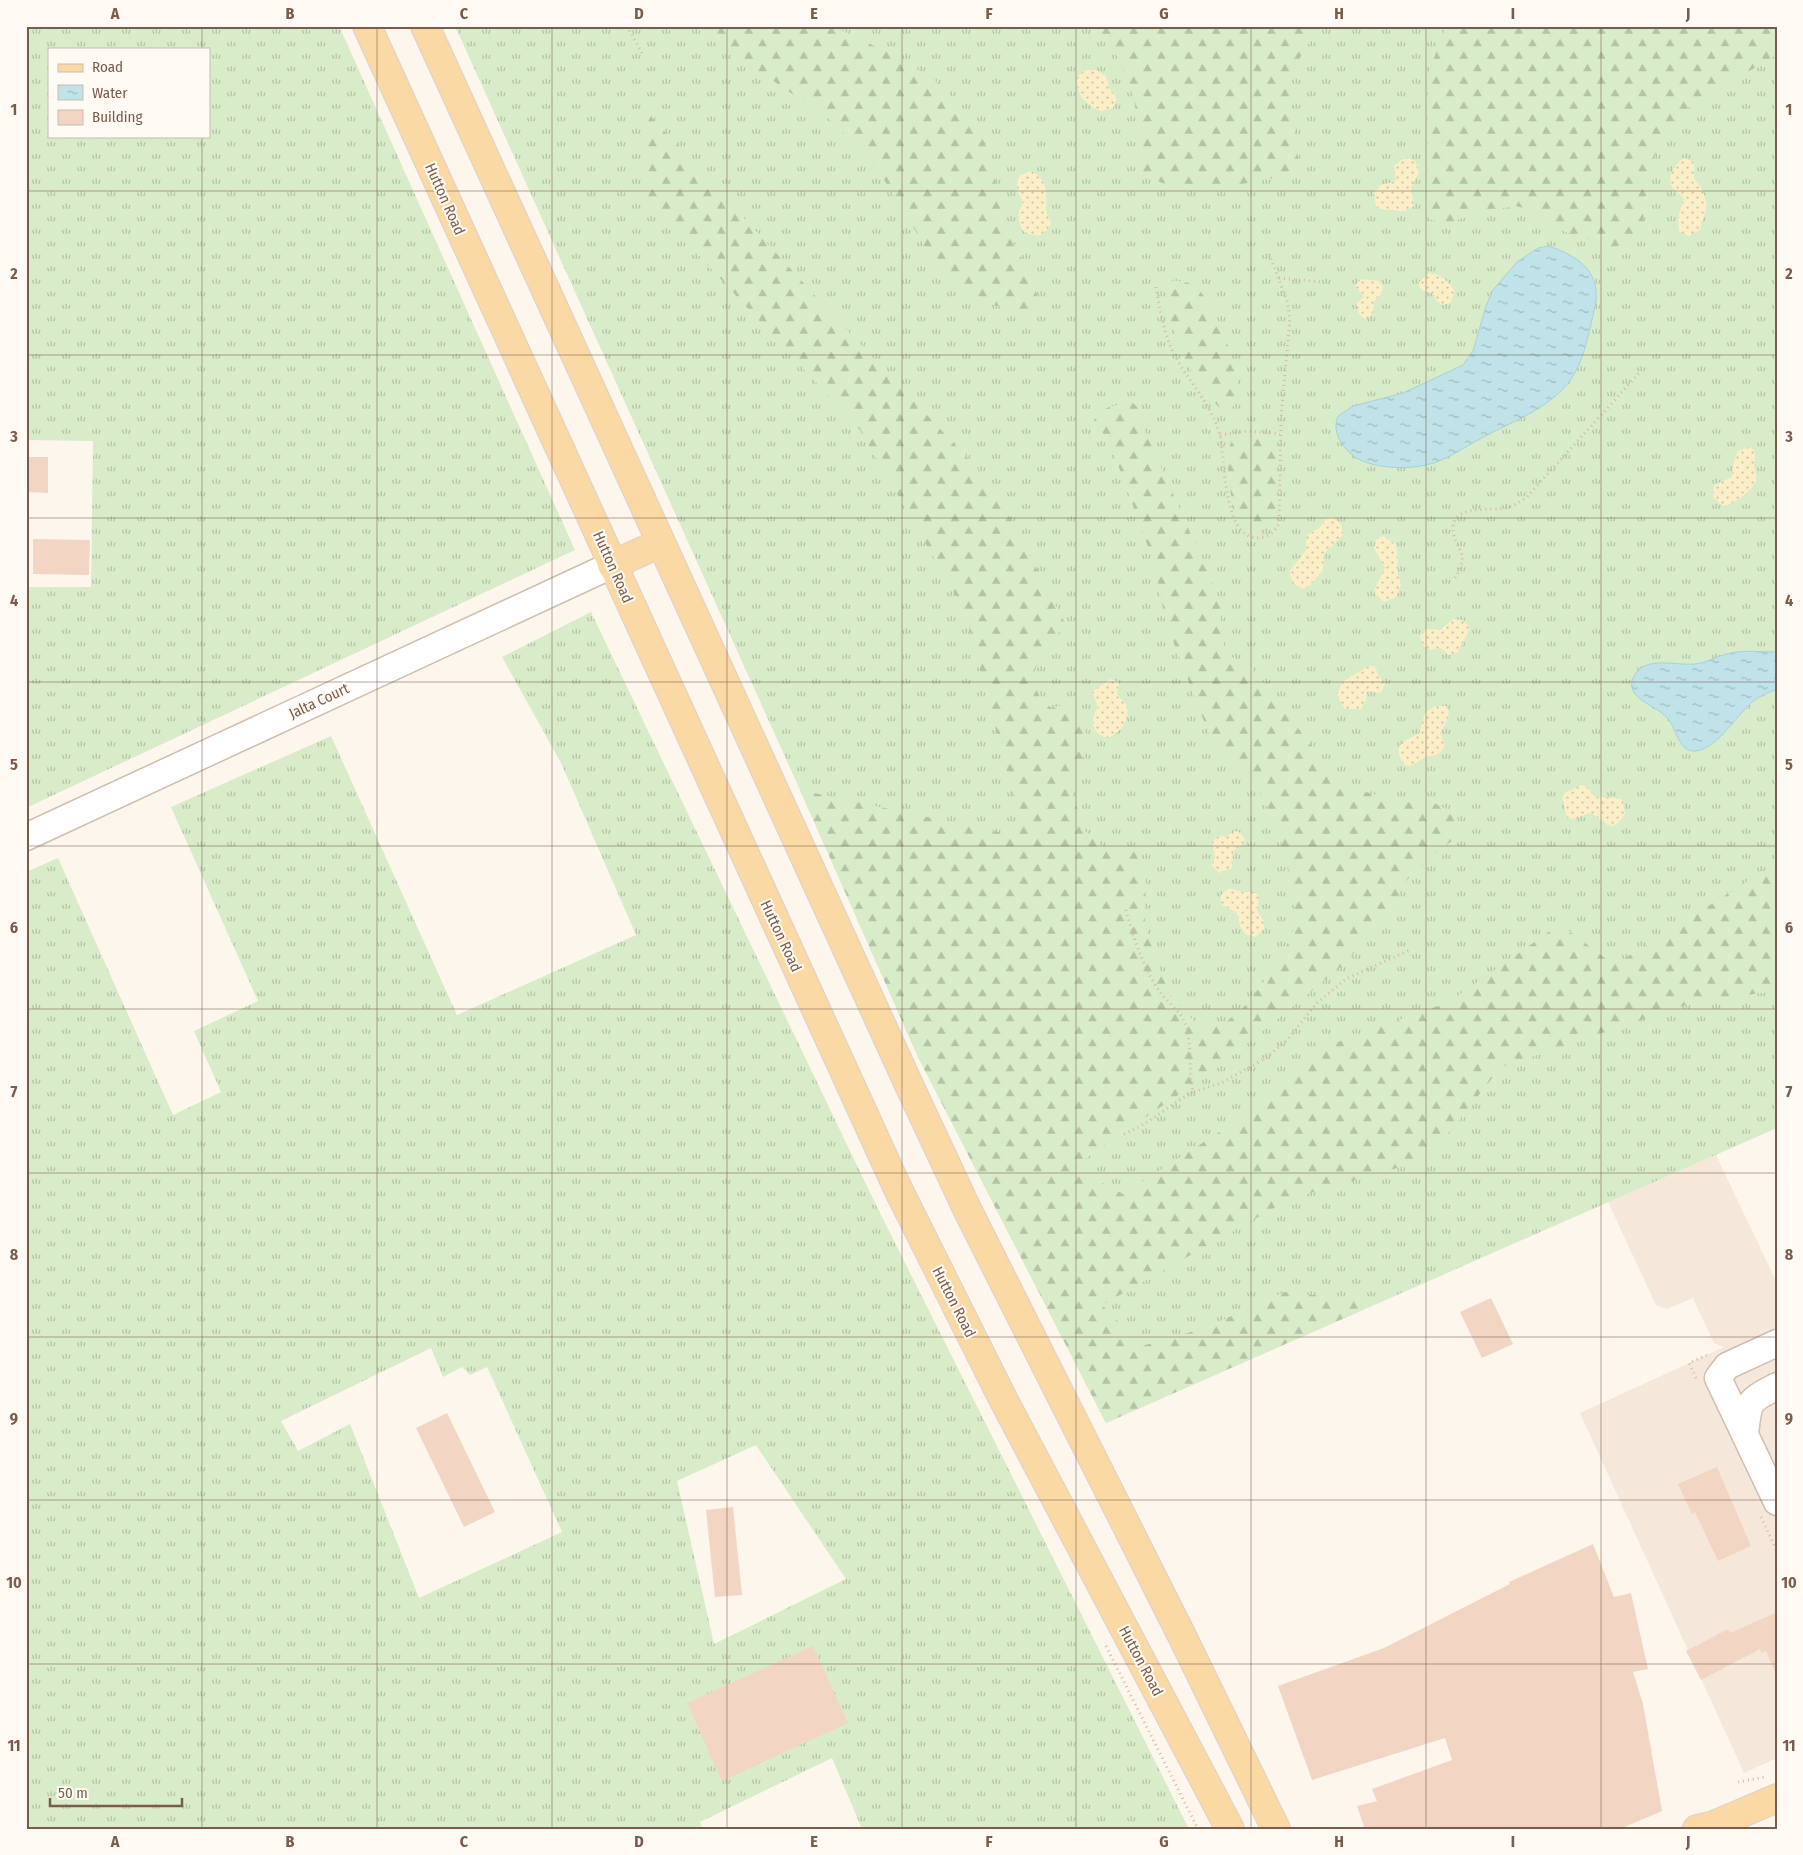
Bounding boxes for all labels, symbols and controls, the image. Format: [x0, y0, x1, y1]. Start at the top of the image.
text: A [110, 4, 120, 23]
text: B [286, 4, 295, 23]
text: C [460, 4, 469, 23]
text: D [634, 4, 644, 23]
text: E [810, 4, 818, 23]
text: F [985, 4, 993, 23]
text: G [1159, 4, 1169, 23]
text: H [1334, 4, 1344, 23]
text: I [1511, 4, 1515, 23]
text: J [1685, 4, 1690, 23]
legend [48, 48, 210, 138]
text: Road [92, 58, 123, 76]
text: Water [92, 84, 128, 102]
text: 1 [11, 100, 17, 119]
text: 1 [1786, 100, 1792, 119]
text: Building [92, 108, 143, 126]
street label: Hutton Road [421, 160, 469, 238]
text: 2 [9, 264, 18, 283]
text: 2 [1784, 264, 1793, 283]
text: 3 [9, 427, 18, 446]
text: 3 [1784, 427, 1793, 446]
street label: Hutton Road [589, 528, 637, 606]
text: 4 [10, 591, 18, 610]
text: 4 [1785, 591, 1793, 610]
street label: Jalta Court [286, 679, 352, 723]
text: 5 [10, 755, 18, 774]
text: 5 [1785, 755, 1793, 774]
street label: Hutton Road [757, 897, 805, 975]
text: 6 [10, 918, 18, 937]
text: 6 [1785, 918, 1793, 937]
text: 7 [11, 1082, 18, 1101]
text: 7 [1786, 1082, 1793, 1101]
text: 8 [10, 1245, 19, 1264]
text: 8 [1785, 1245, 1794, 1264]
street label: Hutton Road [929, 1264, 979, 1340]
text: 9 [10, 1409, 18, 1428]
text: 9 [1785, 1409, 1793, 1428]
text: 10 [6, 1573, 22, 1592]
text: 10 [1781, 1573, 1797, 1592]
street label: Hutton Road [1115, 1623, 1167, 1699]
text: 11 [7, 1736, 21, 1755]
text: 11 [1782, 1736, 1796, 1755]
scale bar [50, 1775, 182, 1807]
text: 50 m [58, 1784, 88, 1802]
text: A [110, 1832, 120, 1851]
text: B [286, 1832, 295, 1851]
text: C [460, 1832, 469, 1851]
text: D [634, 1832, 644, 1851]
text: E [810, 1832, 818, 1851]
text: F [985, 1832, 993, 1851]
text: G [1159, 1832, 1169, 1851]
text: H [1334, 1832, 1344, 1851]
text: I [1511, 1832, 1515, 1851]
text: J [1685, 1832, 1690, 1851]

